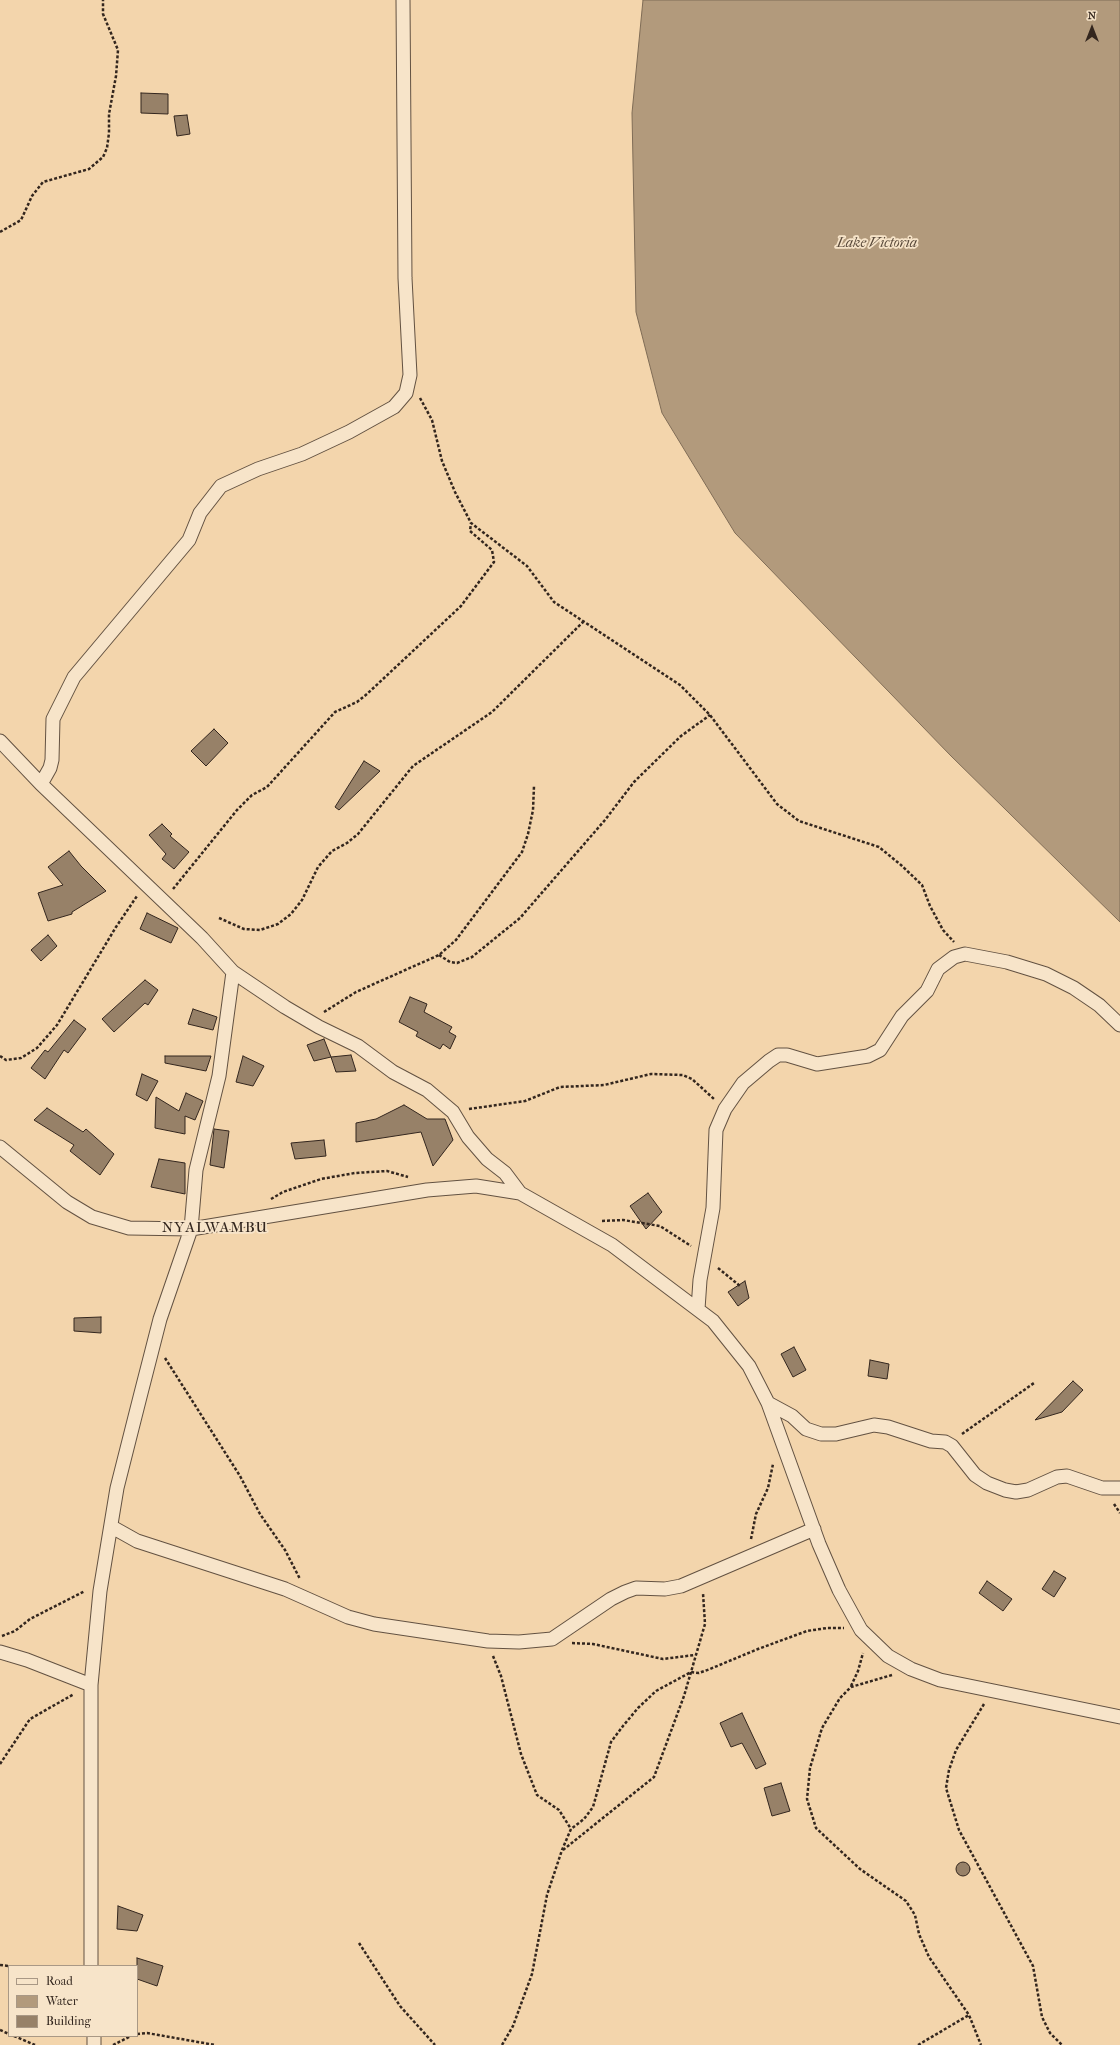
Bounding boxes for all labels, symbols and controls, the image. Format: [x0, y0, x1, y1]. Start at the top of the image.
north arrow [1072, 8, 1112, 48]
text: N [1088, 9, 1096, 22]
water label: Lake Victoria [837, 236, 917, 252]
district label: NYALWAMBU [162, 1219, 268, 1237]
legend [8, 1965, 138, 2037]
text: Road [46, 1974, 73, 1988]
text: Water [46, 1994, 78, 2008]
text: Building [46, 2014, 91, 2028]

